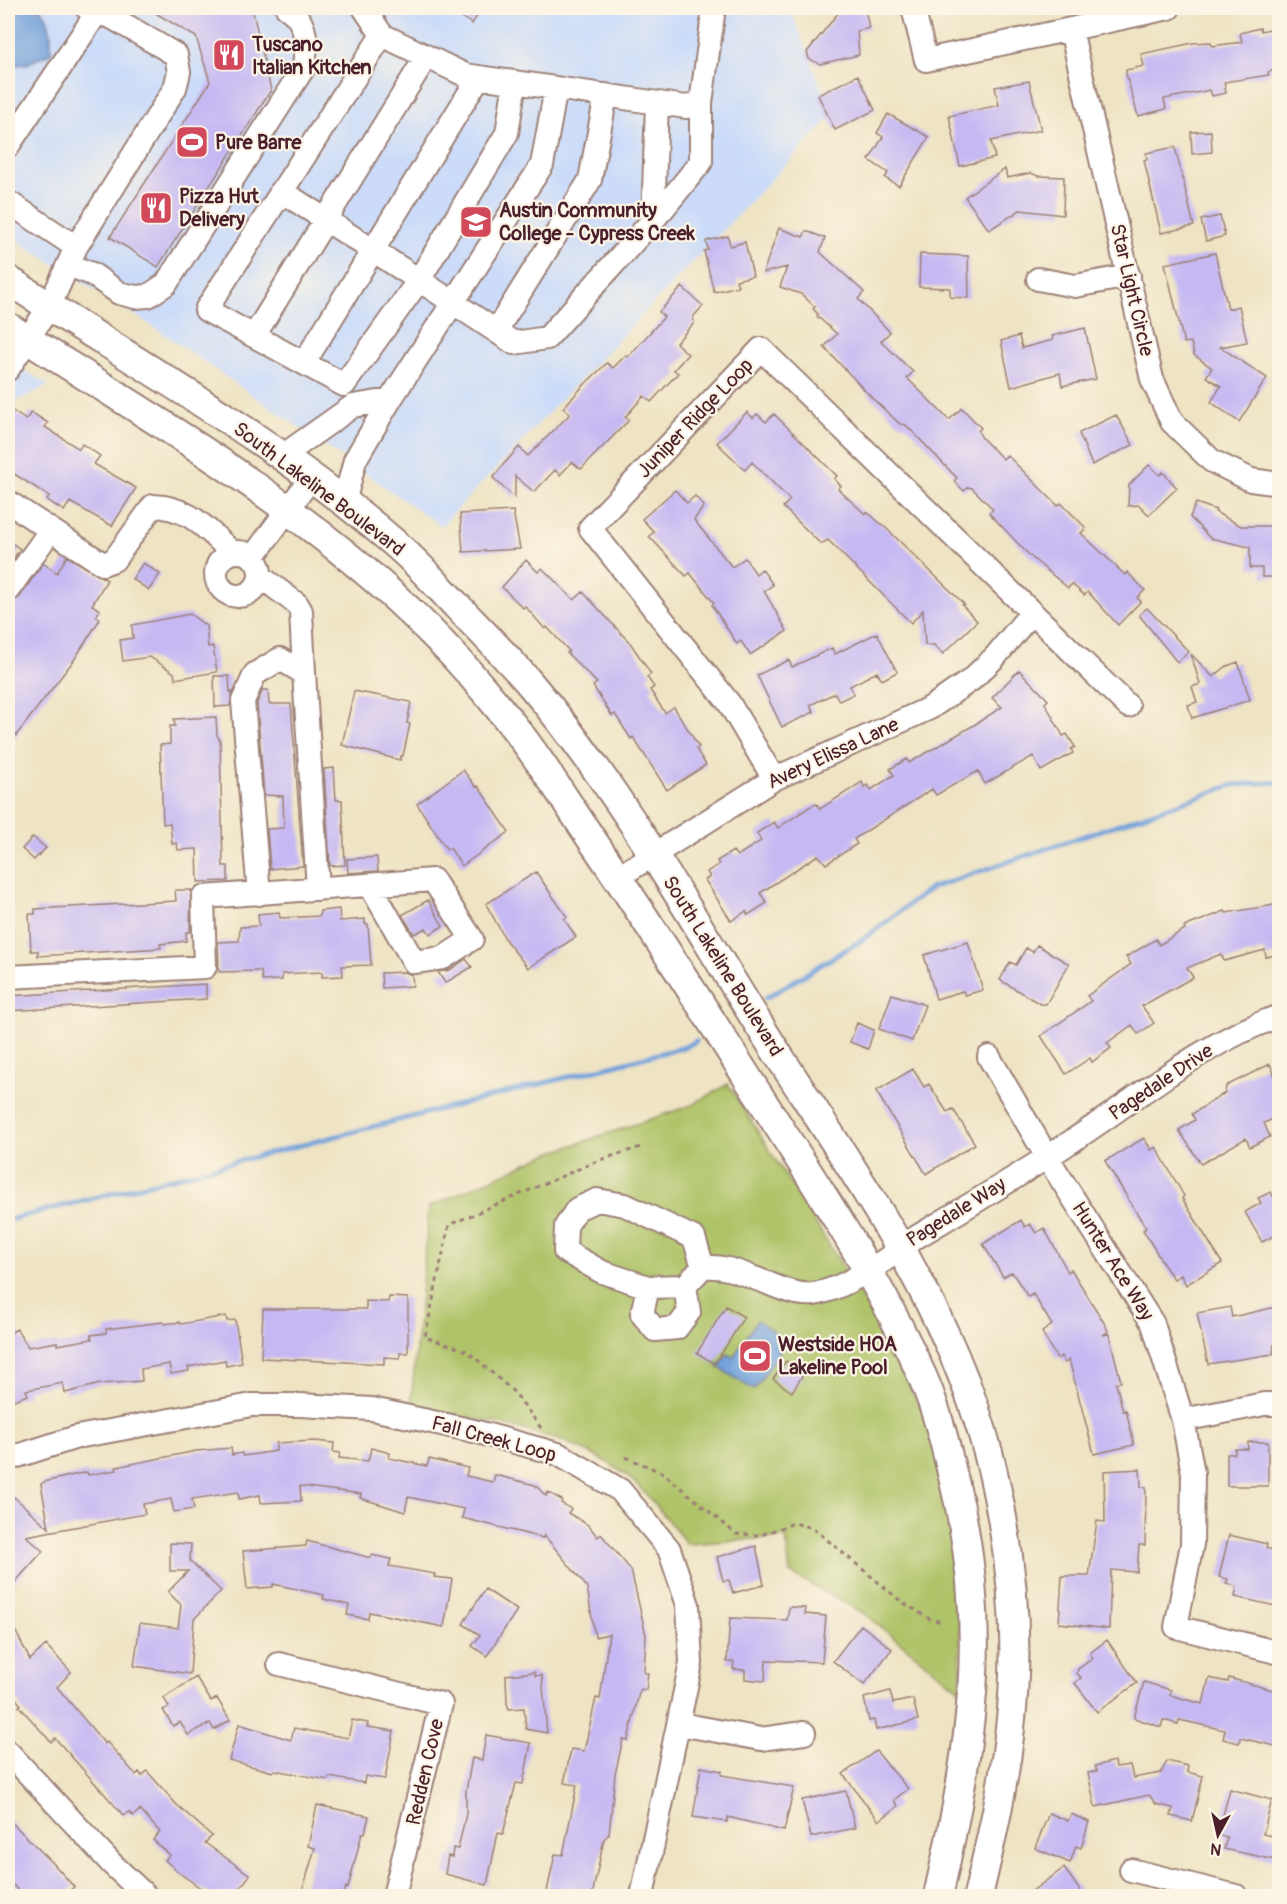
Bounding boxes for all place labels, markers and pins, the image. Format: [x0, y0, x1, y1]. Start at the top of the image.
place label: Tuscano Italian Kitchen [251, 32, 372, 80]
restaurant icon: Tuscano Italian Kitchen [211, 37, 247, 73]
sports icon: Pure Barre [174, 124, 210, 160]
place label: Pure Barre [215, 130, 303, 155]
place label: Pizza Hut Delivery [179, 184, 260, 232]
restaurant icon: Pizza Hut Delivery [138, 190, 174, 226]
place label: Austin Community College - Cypress Creek [499, 198, 696, 246]
school or university icon: Austin Community College - Cypress Creek [458, 204, 494, 240]
place label: Westside HOA Lakeline Pool [778, 1332, 897, 1380]
sports icon: Westside HOA Lakeline Pool [737, 1338, 773, 1374]

